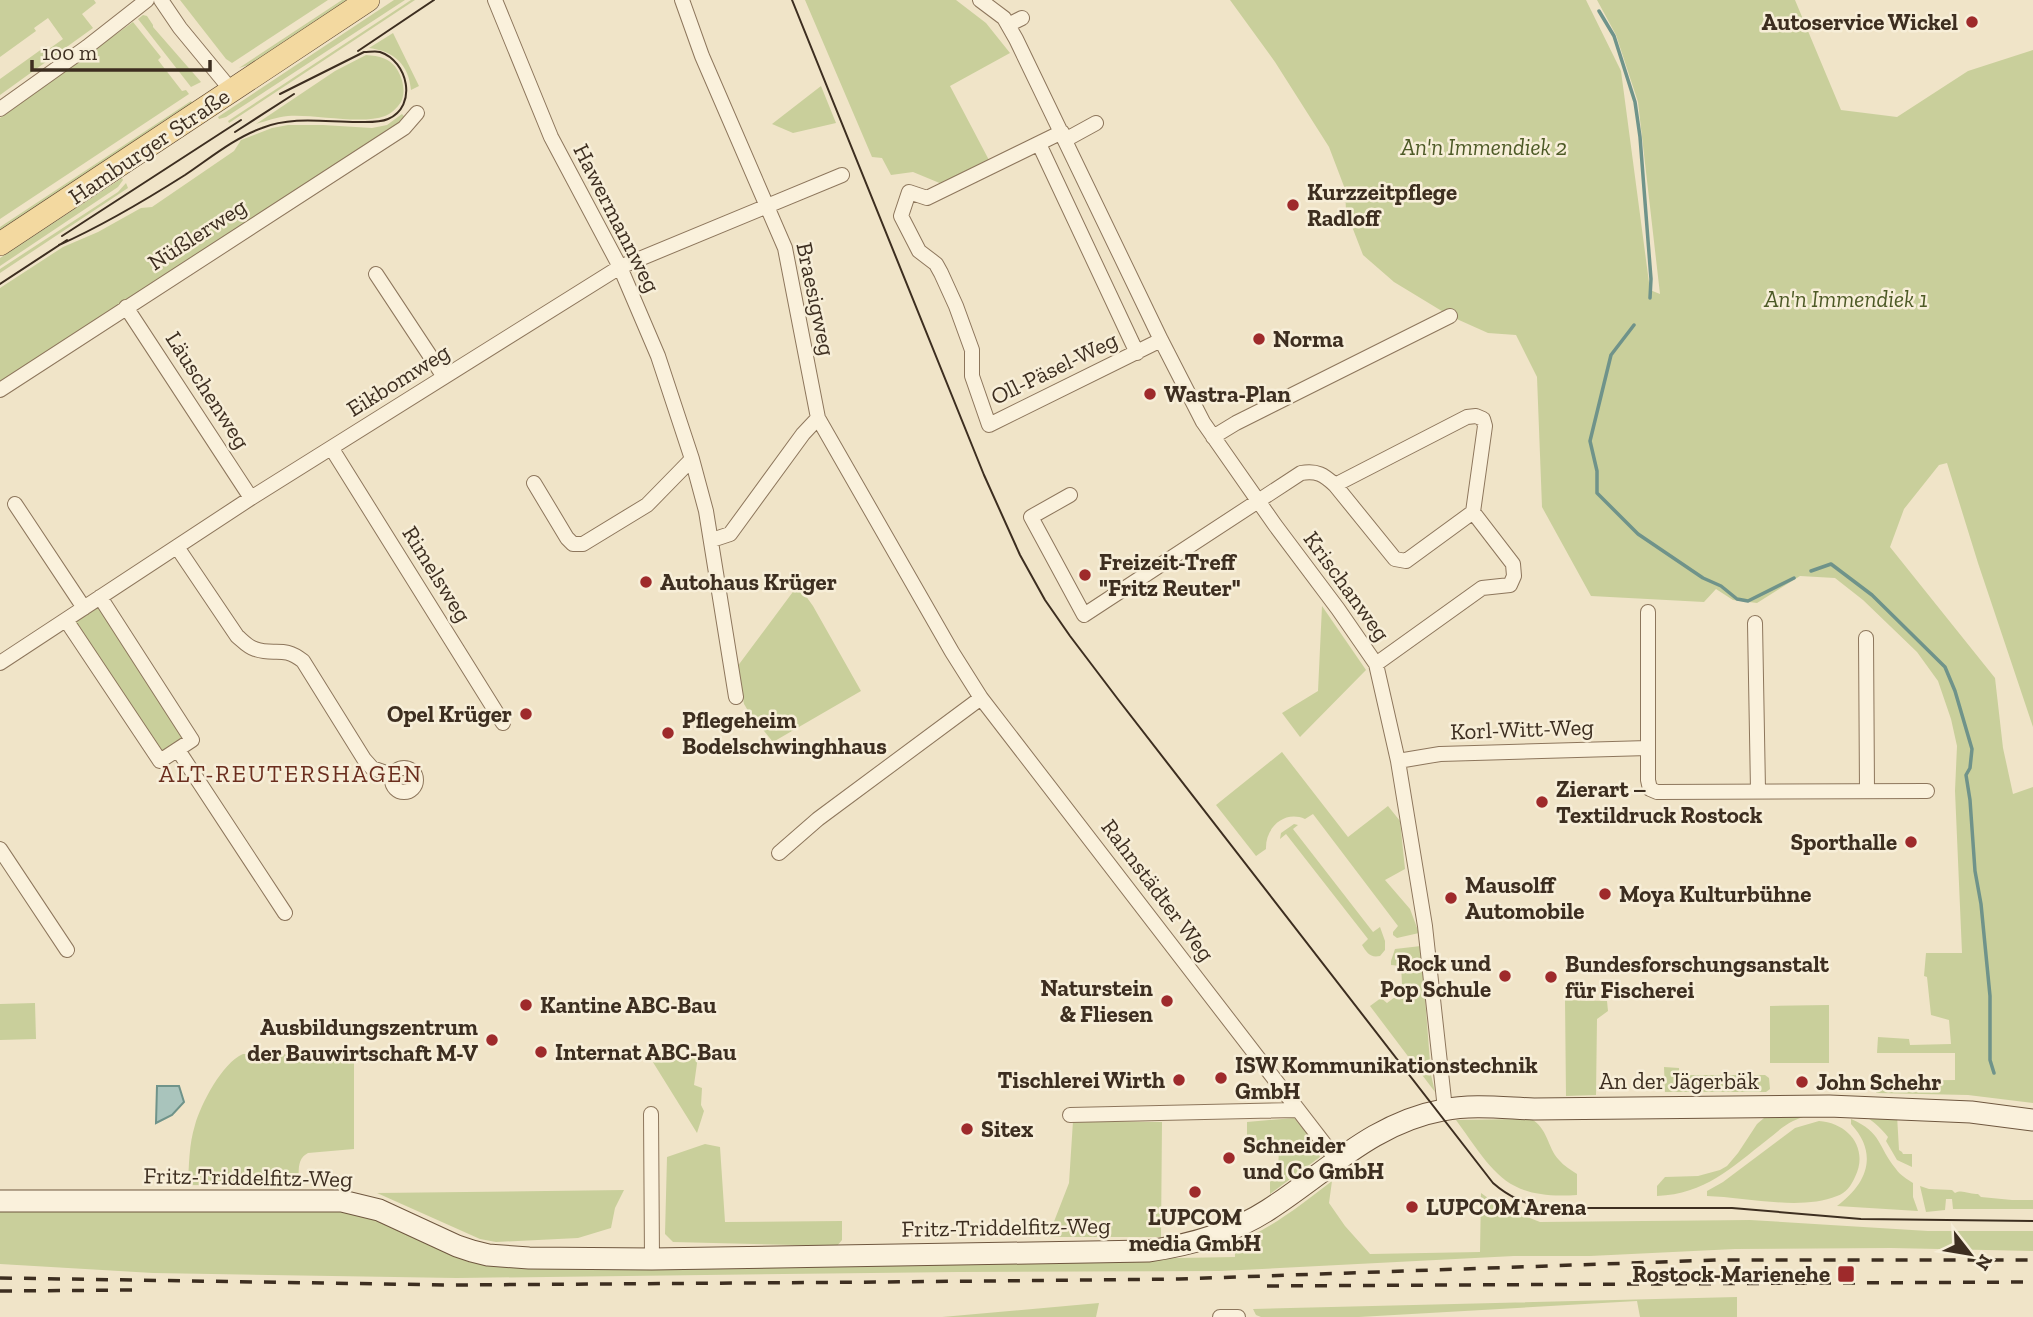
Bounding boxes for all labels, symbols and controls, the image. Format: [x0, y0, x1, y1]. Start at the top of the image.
place label: Autoservice Wickel [1762, 8, 1958, 36]
marker: Autoservice Wickel [1964, 14, 1980, 30]
scale bar [32, 28, 210, 72]
text: 100 m [42, 40, 97, 65]
street label: Hamburger Straße [63, 82, 235, 210]
park label: An'n Immendiek 2 [1400, 133, 1567, 161]
street label: Hawermannweg [567, 139, 667, 297]
place label: Kurzzeitpflege Radloff [1307, 178, 1457, 232]
street label: Nüßlerweg [143, 192, 252, 276]
marker: Kurzzeitpflege Radloff [1285, 197, 1301, 213]
street label: Braesigweg [790, 240, 842, 359]
park label: An'n Immendiek 1 [1763, 285, 1928, 313]
street label: Oll-Päsel-Weg [986, 325, 1122, 411]
place label: Norma [1273, 325, 1344, 353]
street label: Läuschenweg [160, 326, 257, 454]
marker: Norma [1251, 331, 1267, 347]
street label: Eikbomweg [341, 337, 455, 423]
place label: Wastra-Plan [1164, 380, 1291, 408]
marker: Wastra-Plan [1142, 386, 1158, 402]
street label: Rimelsweg [396, 521, 478, 628]
street label: Krischanweg [1298, 526, 1396, 647]
place label: Freizeit-Treff "Fritz Reuter" [1099, 548, 1241, 602]
marker: Freizeit-Treff "Fritz Reuter" [1077, 567, 1093, 583]
place label: Autohaus Krüger [660, 568, 837, 596]
marker: Autohaus Krüger [638, 574, 654, 590]
place label: Opel Krüger [387, 700, 512, 728]
marker: Opel Krüger [518, 706, 534, 722]
place label: Pflegeheim Bodelschwinghhaus [682, 706, 887, 760]
street label: Korl-Witt-Weg [1450, 712, 1595, 745]
marker: Pflegeheim Bodelschwinghhaus [660, 725, 676, 741]
district label: ALT-REUTERSHAGEN [159, 759, 423, 788]
place label: Zierart – Textildruck Rostock [1556, 775, 1763, 829]
marker: Zierart – Textildruck Rostock [1534, 794, 1550, 810]
street label: Rahnstädter Weg [1095, 813, 1221, 967]
place label: Sporthalle [1791, 828, 1897, 856]
marker: Sporthalle [1903, 834, 1919, 850]
place label: Mausolff Automobile [1465, 871, 1584, 925]
place label: Moya Kulturbühne [1619, 880, 1811, 908]
marker: Moya Kulturbühne [1597, 886, 1613, 902]
marker: Mausolff Automobile [1443, 890, 1459, 906]
place label: Rock und Pop Schule [1380, 949, 1491, 1003]
place label: Bundesforschungsanstalt für Fischerei [1565, 950, 1830, 1004]
marker: Rock und Pop Schule [1497, 968, 1513, 984]
marker: Bundesforschungsanstalt für Fischerei [1543, 969, 1559, 985]
place label: Naturstein & Fliesen [1040, 974, 1153, 1028]
place label: Kantine ABC-Bau [540, 991, 717, 1019]
marker: Naturstein & Fliesen [1159, 993, 1175, 1009]
marker: Kantine ABC-Bau [518, 997, 534, 1013]
place label: Ausbildungszentrum der Bauwirtschaft M-V [247, 1013, 478, 1067]
marker: Ausbildungszentrum der Bauwirtschaft M-V [484, 1032, 500, 1048]
place label: Internat ABC-Bau [555, 1038, 737, 1066]
marker: Internat ABC-Bau [533, 1044, 549, 1060]
place label: ISW Kommunikationstechnik GmbH [1235, 1051, 1538, 1105]
place label: Tischlerei Wirth [997, 1066, 1166, 1094]
street label: An der Jägerbäk [1599, 1067, 1759, 1095]
place label: John Schehr [1816, 1068, 1941, 1096]
marker: ISW Kommunikationstechnik GmbH [1213, 1070, 1229, 1086]
marker: Tischlerei Wirth [1171, 1072, 1187, 1088]
marker: John Schehr [1794, 1074, 1810, 1090]
place label: Sitex [981, 1115, 1034, 1143]
marker: Sitex [959, 1121, 975, 1137]
place label: Schneider und Co GmbH [1243, 1131, 1384, 1185]
marker: Schneider und Co GmbH [1221, 1150, 1237, 1166]
street label: Fritz-Triddelfitz-Weg [143, 1161, 353, 1193]
marker: LUPCOM media GmbH [1187, 1184, 1203, 1200]
place label: LUPCOM Arena [1426, 1193, 1587, 1221]
marker: LUPCOM Arena [1404, 1199, 1420, 1215]
place label: LUPCOM media GmbH [1129, 1203, 1261, 1257]
street label: Fritz-Triddelfitz-Weg [901, 1211, 1111, 1243]
north arrow [1935, 1219, 2005, 1289]
text: N [1971, 1250, 1998, 1275]
place label: Rostock-Marienehe [1632, 1260, 1830, 1288]
marker: Rostock-Marienehe [1836, 1264, 1856, 1284]

